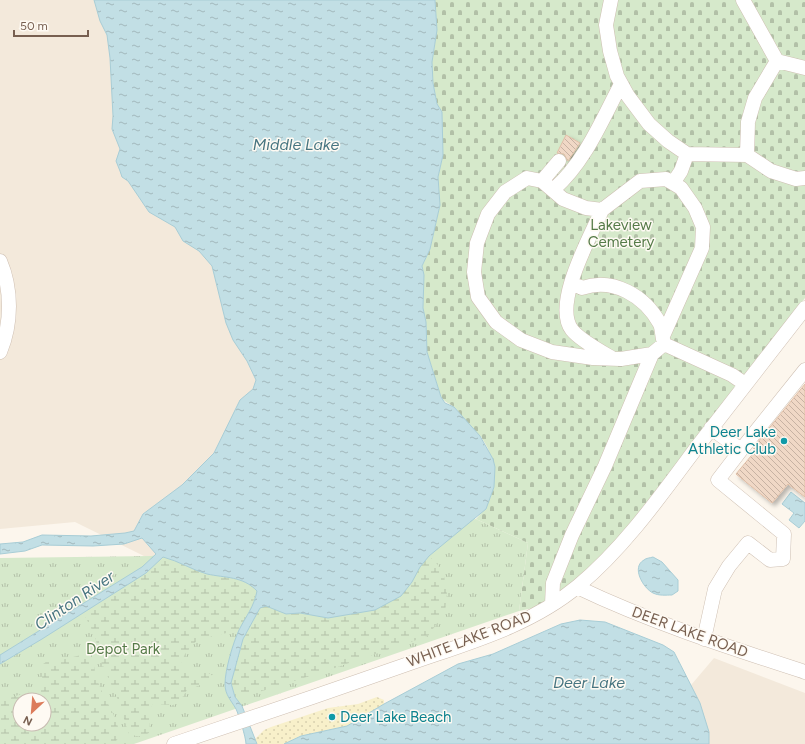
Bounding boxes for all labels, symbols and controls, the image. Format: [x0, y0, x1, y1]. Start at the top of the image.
scale bar [14, 12, 88, 38]
text: 50 m [20, 19, 48, 33]
water label: Middle Lake [253, 135, 339, 154]
park label: Lakeview Cemetery [588, 216, 654, 251]
place label: Deer Lake Athletic Club [688, 423, 776, 458]
marker: Deer Lake Athletic Club [779, 436, 789, 446]
water label: Clinton River [31, 566, 118, 634]
street label: DEER LAKE ROAD [629, 603, 751, 661]
street label: WHITE LAKE ROAD [404, 607, 534, 671]
park label: Depot Park [86, 640, 161, 658]
water label: Deer Lake [553, 673, 625, 692]
north arrow [12, 692, 52, 732]
place label: Deer Lake Beach [340, 708, 451, 726]
marker: Deer Lake Beach [327, 712, 337, 722]
text: N [21, 713, 35, 728]

